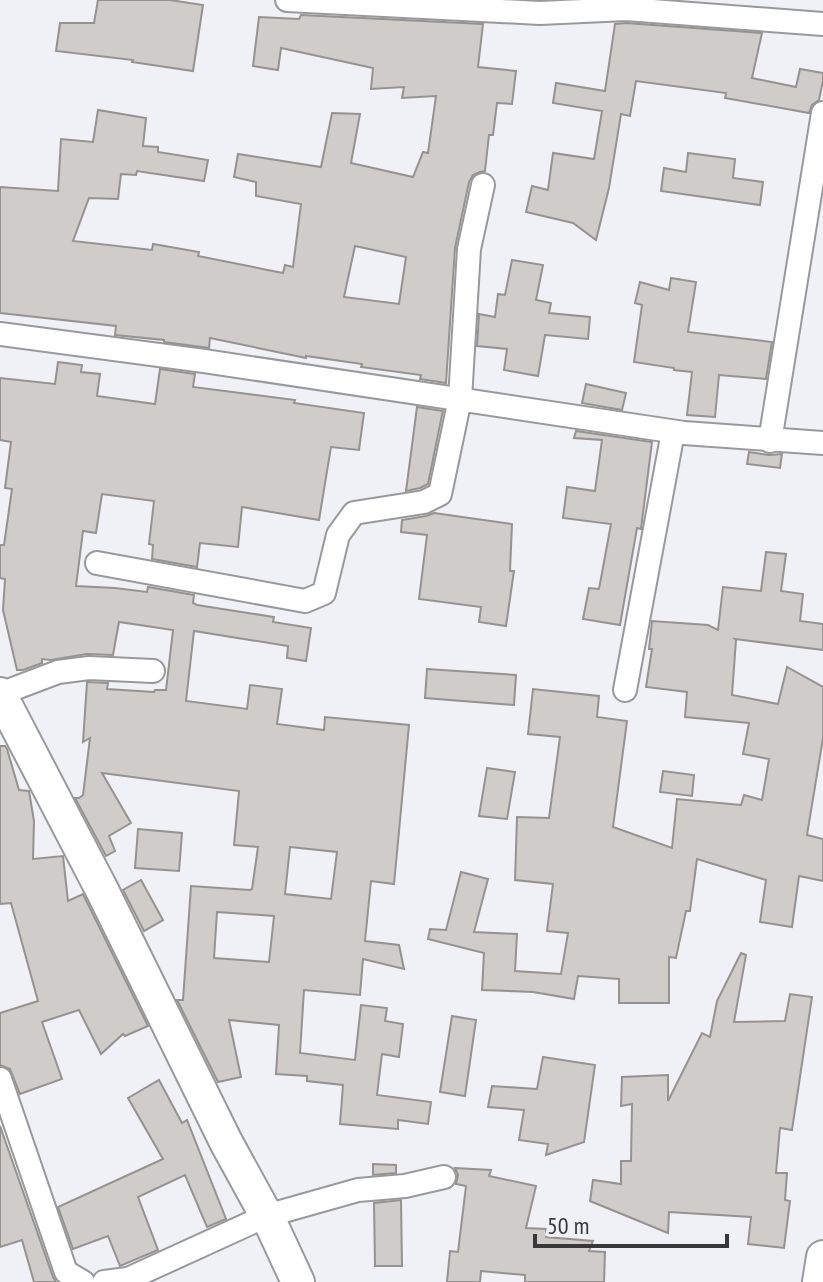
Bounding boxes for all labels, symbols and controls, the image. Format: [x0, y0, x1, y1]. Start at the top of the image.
scale bar [535, 1198, 727, 1248]
text: 50 m [547, 1210, 589, 1241]

